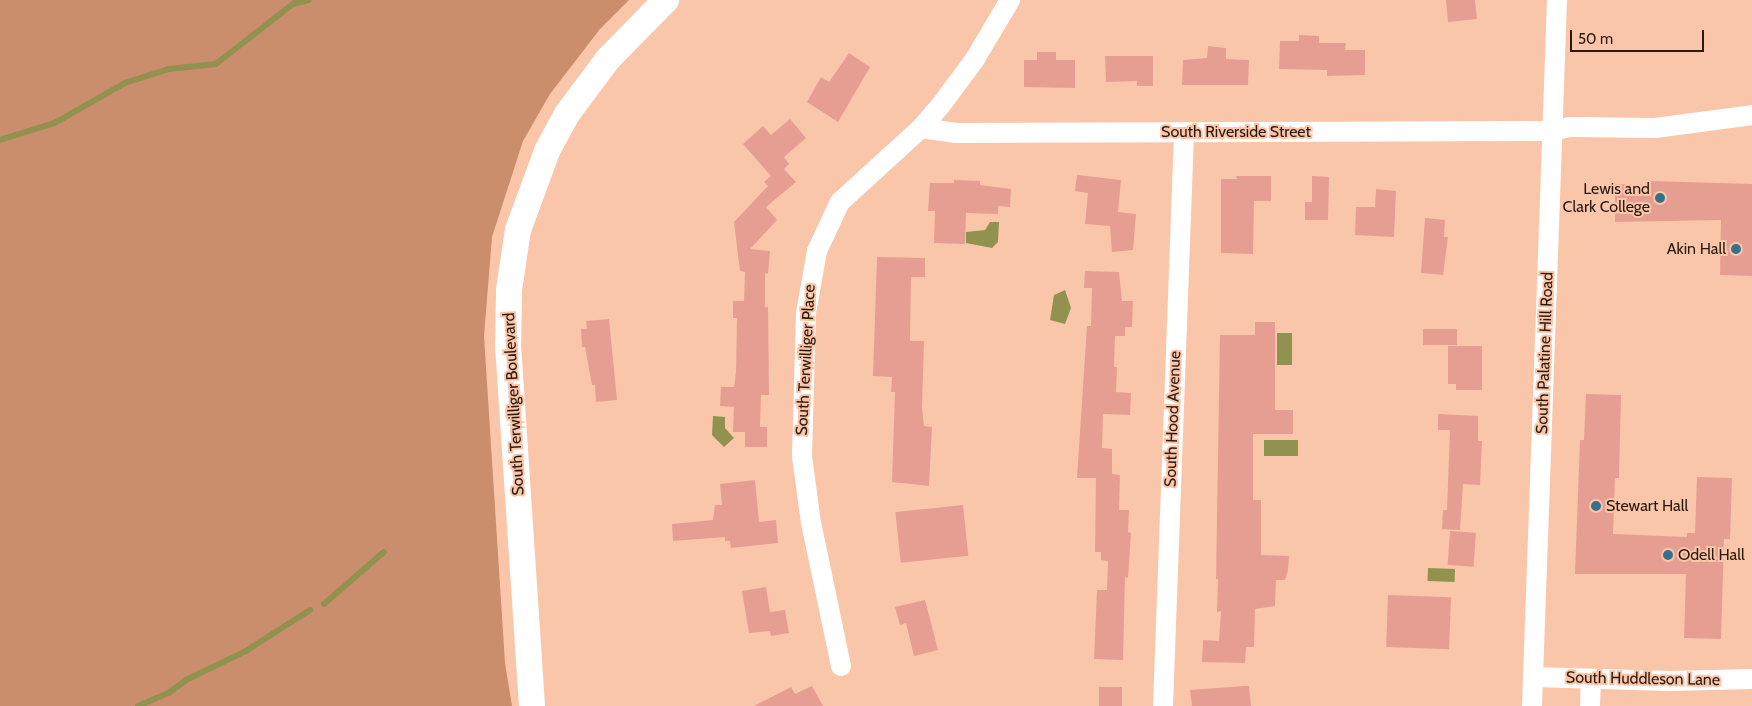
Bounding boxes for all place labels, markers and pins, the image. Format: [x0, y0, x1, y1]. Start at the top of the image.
place label: Lewis and Clark College [1563, 179, 1650, 217]
marker: Lewis and Clark College [1654, 192, 1666, 204]
place label: Akin Hall [1667, 239, 1726, 259]
marker: Akin Hall [1730, 243, 1742, 255]
place label: Stewart Hall [1606, 496, 1688, 516]
marker: Stewart Hall [1590, 500, 1602, 512]
place label: Odell Hall [1678, 545, 1745, 565]
marker: Odell Hall [1662, 549, 1674, 561]

